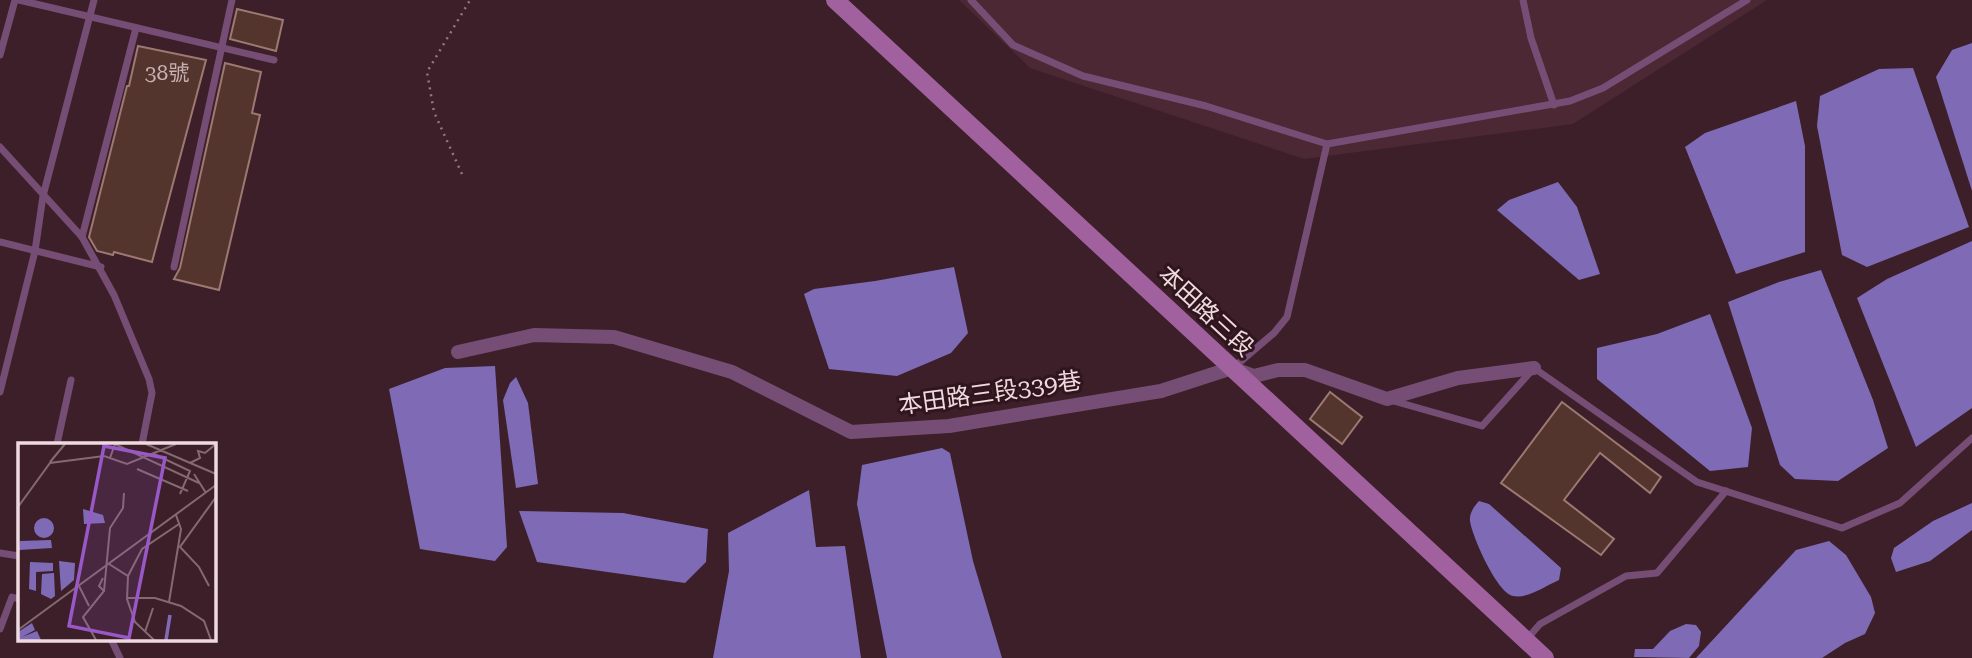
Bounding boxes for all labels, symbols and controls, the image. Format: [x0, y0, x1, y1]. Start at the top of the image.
house number: 38號 [145, 61, 189, 85]
street label: 本田路三段 [1153, 260, 1259, 362]
street label: 本田路三段339巷 [897, 366, 1083, 420]
inset map [18, 443, 215, 640]

